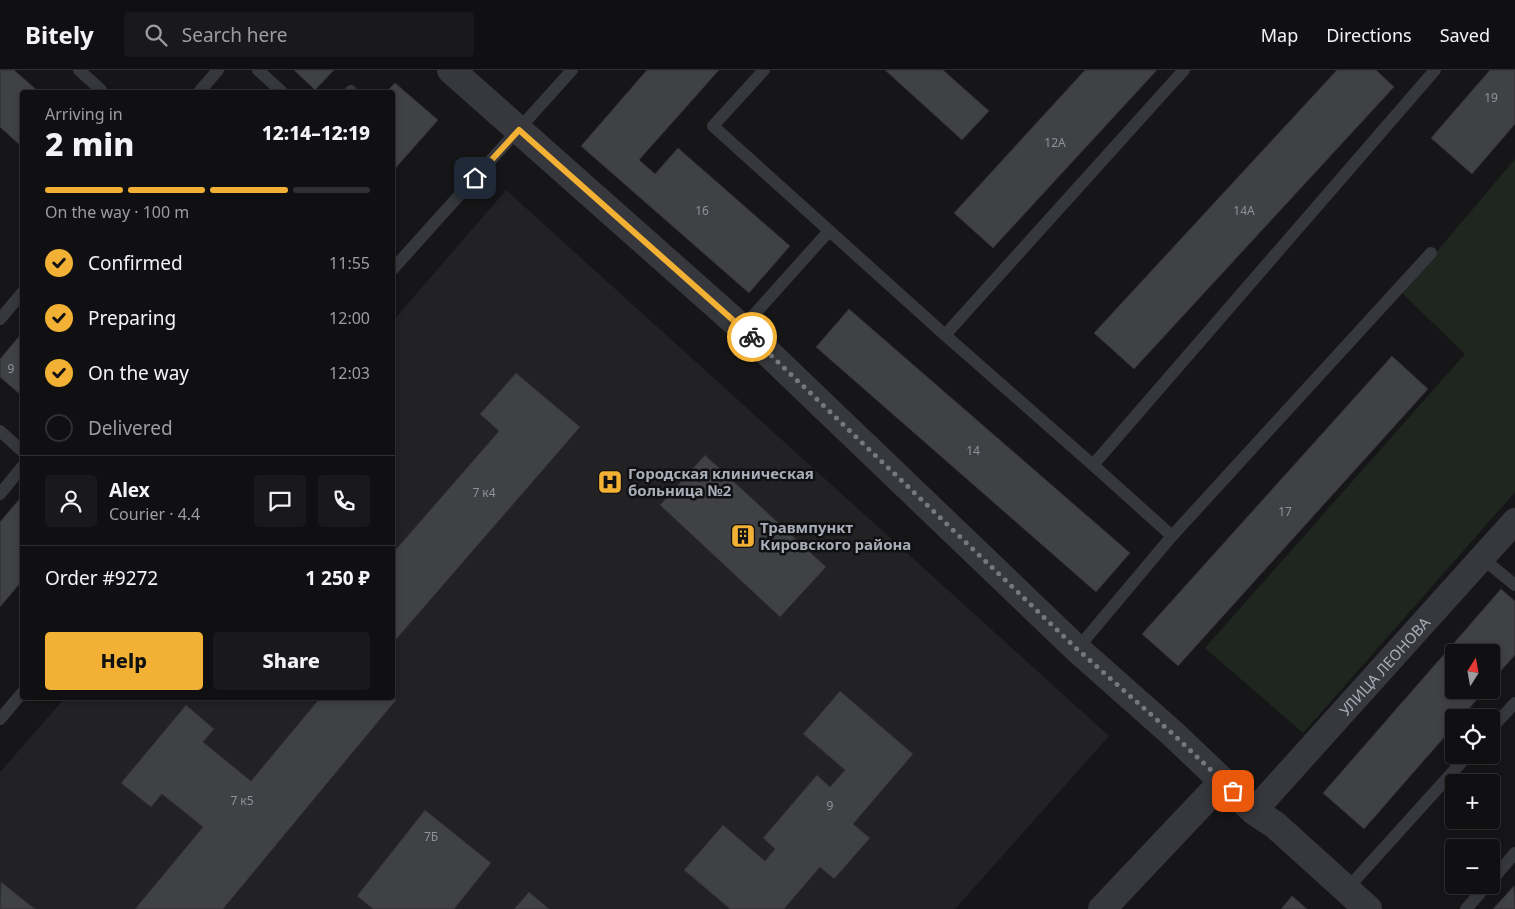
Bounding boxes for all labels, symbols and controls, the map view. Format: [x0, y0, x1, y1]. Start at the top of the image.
search box [124, 12, 474, 57]
text: Bitely [25, 18, 94, 51]
icon: search [142, 21, 170, 49]
text: Search here [182, 22, 287, 48]
text: Map [1261, 23, 1298, 47]
text: Directions [1326, 23, 1412, 47]
text: Saved [1440, 23, 1490, 47]
house number: 19 [1484, 89, 1498, 106]
text: Arriving in [45, 103, 123, 125]
text: 12:14–12:19 [262, 120, 370, 146]
text: 2 min [45, 122, 134, 165]
house number: 12А [1044, 134, 1066, 151]
pin [454, 157, 496, 199]
icon: home [461, 164, 489, 192]
text: On the way · 100 m [45, 201, 189, 223]
house number: 16 [695, 202, 709, 219]
house number: 14А [1233, 202, 1255, 219]
icon: check [45, 249, 73, 277]
text: Confirmed [88, 250, 183, 276]
text: 11:55 [329, 252, 370, 274]
icon: check [45, 304, 73, 332]
text: Preparing [88, 305, 176, 331]
text: 12:00 [329, 307, 370, 329]
courier [727, 312, 777, 362]
icon: bike [738, 323, 766, 351]
icon: check [45, 359, 73, 387]
house number: 9 [8, 360, 15, 377]
text: On the way [88, 360, 189, 386]
text: 12:03 [329, 362, 370, 384]
text: Delivered [88, 415, 173, 441]
house number: 14 [966, 442, 980, 459]
place label: Городская клиническая больница №2 [628, 463, 814, 500]
hospital icon: Городская клиническая больница №2 [597, 469, 623, 495]
button: person [45, 475, 97, 527]
button: chat [254, 475, 306, 527]
button: phone [318, 475, 370, 527]
text: Alex [109, 477, 150, 503]
house number: 7 к4 [472, 484, 496, 501]
text: Courier · 4.4 [109, 503, 200, 525]
house number: 17 [1278, 503, 1292, 520]
place label: Травмпункт Кировского района [760, 517, 911, 554]
building icon: Травмпункт Кировского района [730, 523, 756, 549]
text: Order #9272 [45, 565, 158, 591]
text: 1 250 ₽ [305, 565, 370, 591]
street label: УЛИЦА ЛЕОНОВА [1335, 612, 1434, 720]
button: Help [45, 632, 203, 690]
button: Share [213, 632, 370, 690]
north arrow [1445, 644, 1500, 699]
map controls [1445, 644, 1500, 894]
button: locate [1445, 709, 1500, 764]
pin [1212, 770, 1254, 812]
button: + [1445, 774, 1500, 829]
icon: bag [1219, 777, 1247, 805]
house number: 7 к5 [230, 792, 254, 809]
house number: 9 [827, 797, 834, 814]
house number: 7Б [424, 828, 438, 845]
button: − [1445, 839, 1500, 894]

